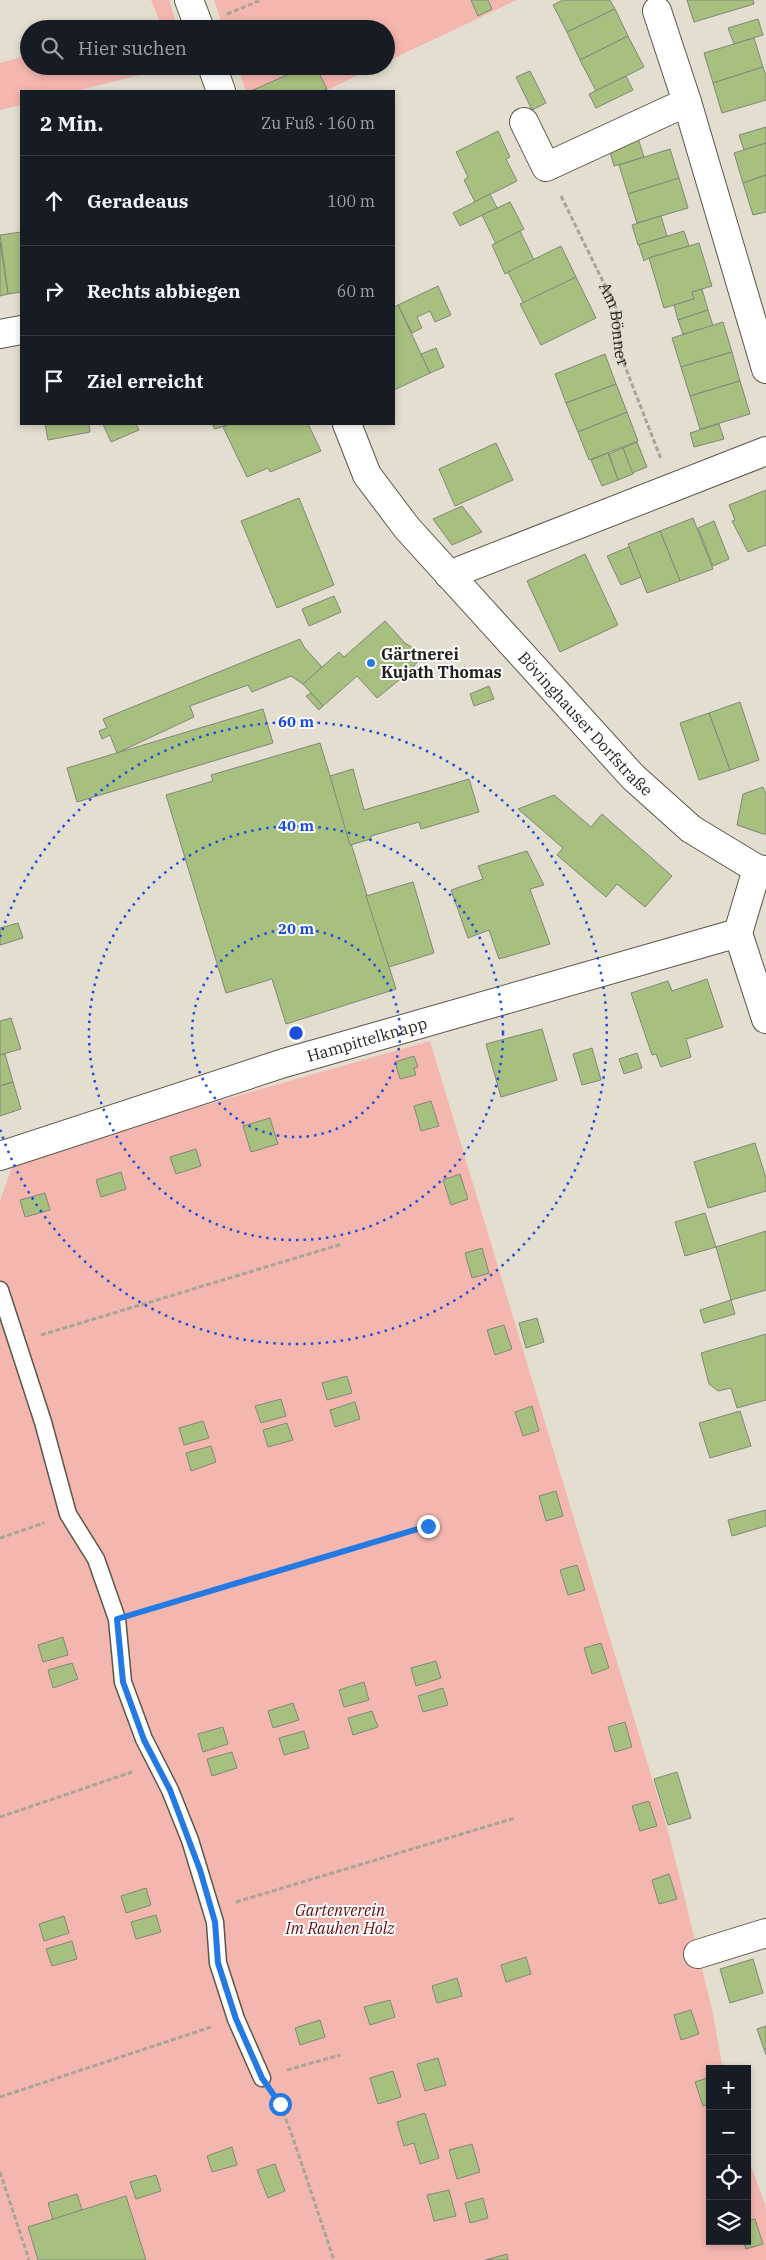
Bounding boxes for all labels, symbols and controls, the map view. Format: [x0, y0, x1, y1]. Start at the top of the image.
search box [20, 20, 395, 75]
icon: search [38, 34, 66, 62]
text: Hier suchen [78, 36, 187, 60]
text: 2 Min. [40, 109, 103, 137]
text: Zu Fuß · 160 m [261, 113, 375, 133]
icon: ahead [40, 187, 68, 215]
text: Geradeaus [87, 189, 188, 213]
text: 100 m [327, 191, 375, 211]
icon: right [40, 277, 68, 305]
text: Rechts abbiegen [87, 279, 241, 303]
street label: Am Bönner [595, 279, 634, 369]
text: 60 m [337, 281, 375, 301]
icon: arrive [40, 367, 68, 395]
text: Ziel erreicht [87, 369, 203, 393]
place label: Gärtnerei Kujath Thomas [381, 644, 502, 682]
street label: Bövinghauser Dorfstraße [514, 647, 657, 800]
marker: Gärtnerei Kujath Thomas [365, 657, 377, 669]
text: 60 m [278, 712, 314, 731]
text: 40 m [278, 816, 314, 835]
text: 20 m [278, 919, 314, 938]
street label: Hampittelknapp [304, 1013, 429, 1066]
centre of rings [287, 1024, 305, 1042]
route end [417, 1515, 440, 1538]
park label: Gartenverein Im Rauhen Holz [285, 1900, 395, 1938]
map controls [706, 2065, 751, 2245]
button: + [706, 2065, 751, 2110]
route start [269, 2093, 292, 2116]
button: − [706, 2110, 751, 2155]
button: locate [706, 2155, 751, 2200]
button: layers [706, 2200, 751, 2245]

